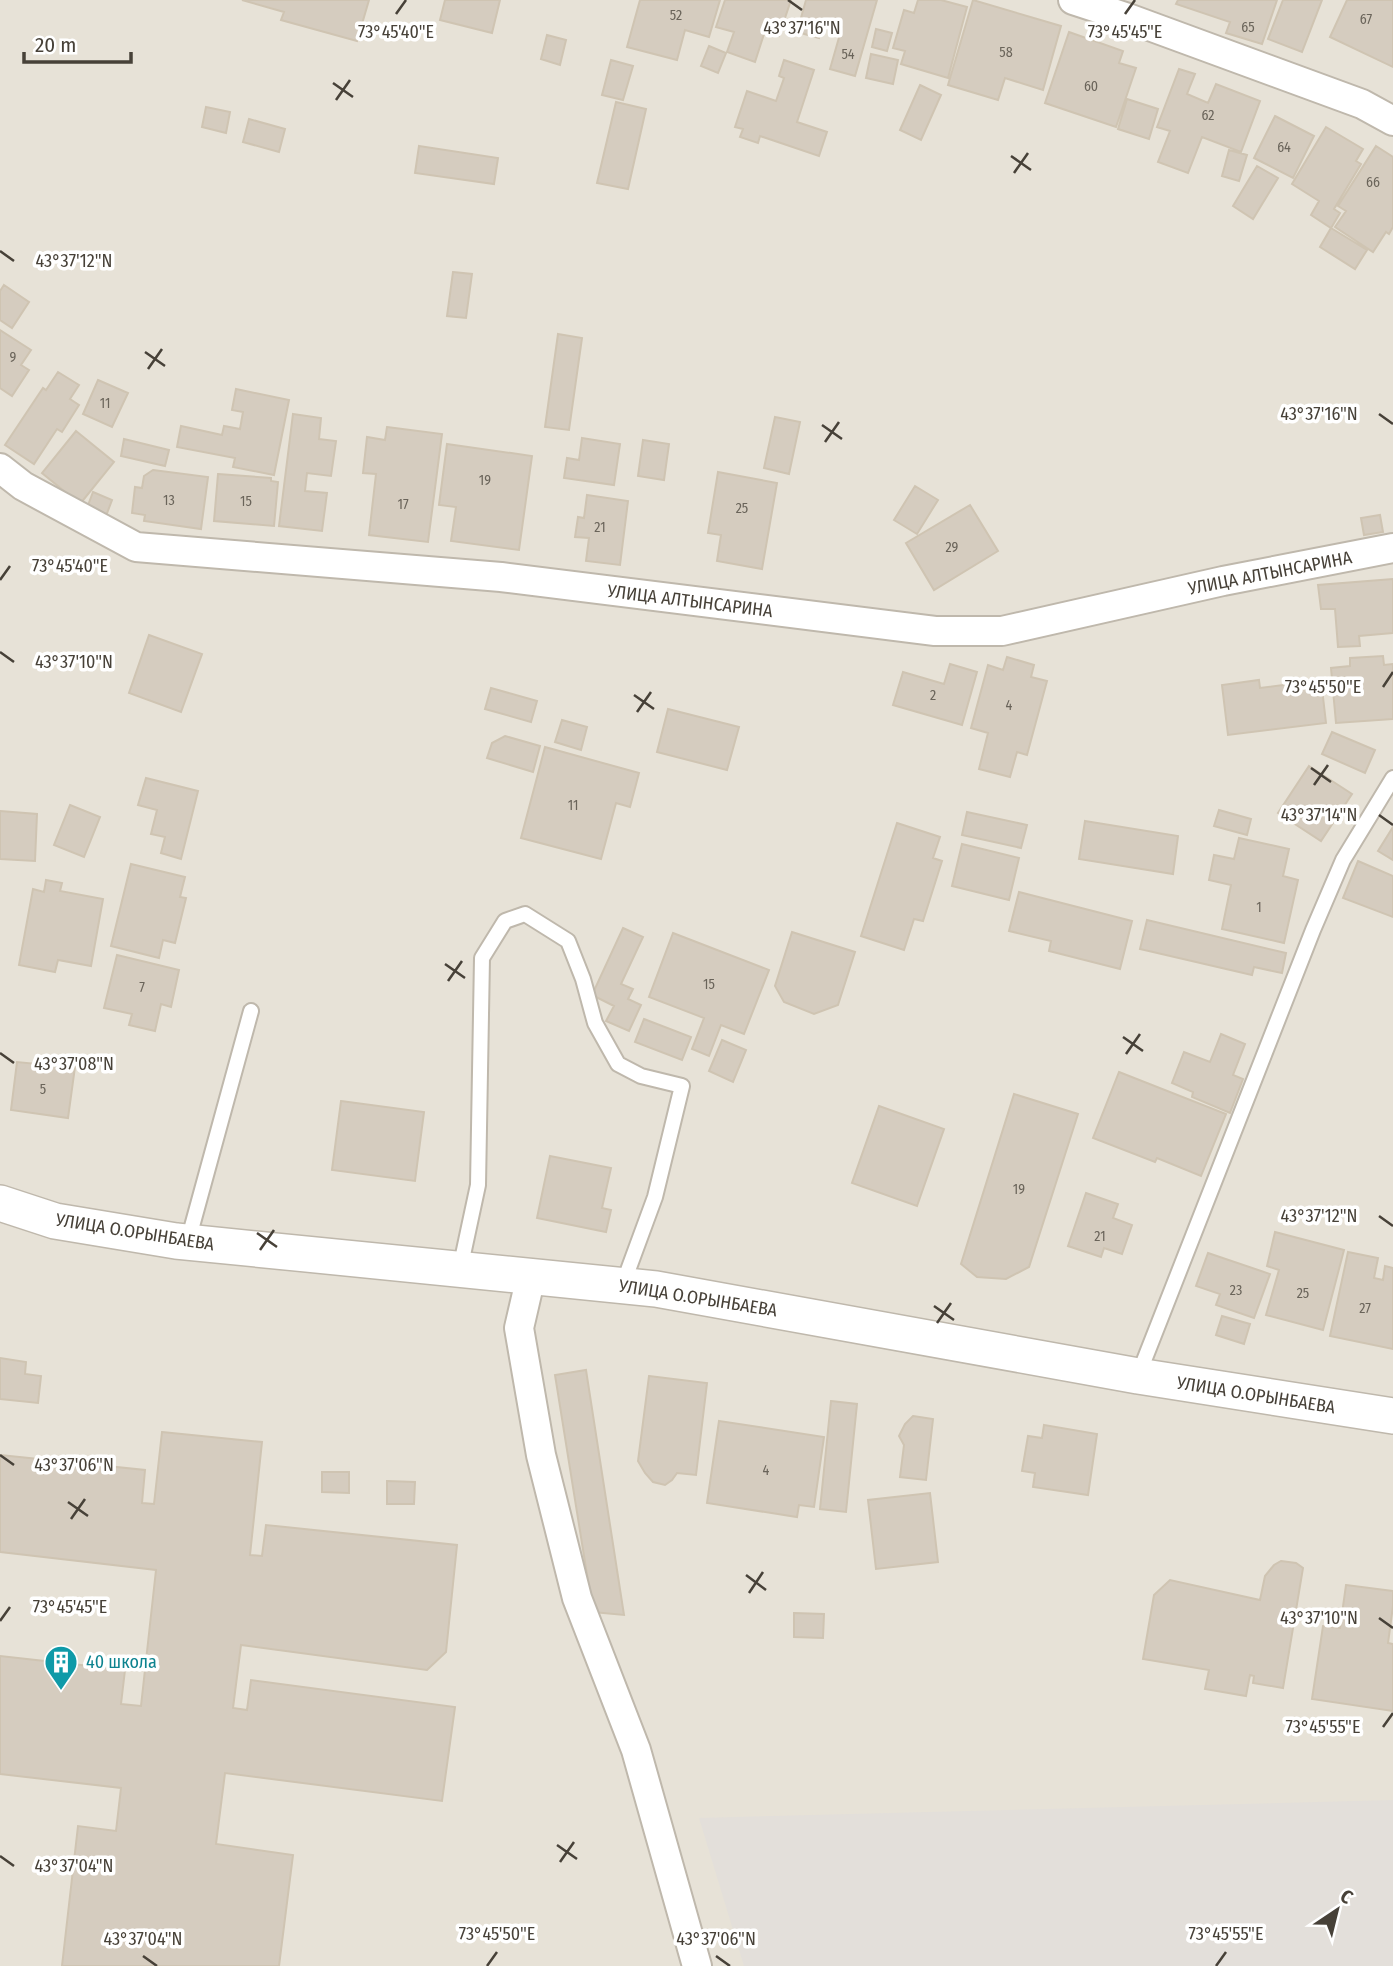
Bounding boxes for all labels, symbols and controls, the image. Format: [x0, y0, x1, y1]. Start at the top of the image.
house number: 52 [670, 7, 682, 24]
house number: 67 [1360, 11, 1372, 28]
text: 43°37'16"N [763, 17, 841, 39]
house number: 65 [1241, 19, 1255, 36]
scale bar [24, 21, 131, 65]
text: 73°45'40"E [358, 21, 434, 43]
text: 73°45'45"E [1088, 21, 1162, 43]
text: 20 m [35, 32, 76, 58]
house number: 58 [999, 44, 1013, 61]
house number: 54 [841, 46, 855, 63]
house number: 60 [1084, 78, 1098, 95]
house number: 62 [1202, 107, 1215, 124]
house number: 64 [1277, 139, 1291, 156]
house number: 66 [1366, 174, 1380, 191]
text: 43°37'12"N [36, 250, 112, 272]
house number: 9 [10, 349, 17, 366]
house number: 11 [100, 395, 110, 412]
text: 43°37'16"N [1280, 403, 1358, 425]
house number: 19 [479, 472, 491, 489]
house number: 13 [163, 492, 175, 509]
house number: 15 [240, 493, 252, 510]
house number: 17 [397, 496, 409, 513]
house number: 25 [736, 500, 748, 517]
house number: 21 [594, 519, 606, 536]
house number: 29 [946, 539, 959, 556]
street label: УЛИЦА АЛТЫНСАРИНА [1185, 546, 1354, 600]
text: 73°45'40"E [32, 555, 108, 577]
street label: УЛИЦА АЛТЫНСАРИНА [605, 580, 774, 622]
text: 43°37'10"N [35, 651, 113, 673]
text: 73°45'50"E [1285, 676, 1361, 698]
house number: 2 [930, 687, 936, 704]
house number: 4 [1006, 697, 1013, 714]
house number: 11 [568, 797, 578, 814]
text: 43°37'14"N [1281, 804, 1357, 826]
house number: 1 [1256, 899, 1262, 916]
house number: 15 [703, 976, 715, 993]
house number: 7 [139, 979, 145, 996]
text: 43°37'08"N [34, 1053, 114, 1075]
house number: 5 [40, 1081, 46, 1098]
house number: 19 [1013, 1181, 1025, 1198]
text: 43°37'12"N [1281, 1205, 1357, 1227]
street label: УЛИЦА О.ОРЫНБАЕВА [53, 1208, 216, 1255]
house number: 21 [1094, 1228, 1106, 1245]
street label: УЛИЦА О.ОРЫНБАЕВА [616, 1274, 779, 1321]
house number: 23 [1230, 1282, 1242, 1299]
house number: 25 [1297, 1285, 1309, 1302]
house number: 27 [1359, 1300, 1371, 1317]
street label: УЛИЦА О.ОРЫНБАЕВА [1174, 1371, 1337, 1418]
text: 43°37'06"N [34, 1454, 114, 1476]
house number: 4 [763, 1462, 770, 1479]
text: 73°45'45"E [33, 1596, 107, 1618]
text: 43°37'10"N [1280, 1607, 1358, 1629]
building icon: 40 школа [42, 1643, 80, 1692]
place label: 40 школа [86, 1651, 157, 1673]
text: 73°45'55"E [1286, 1716, 1360, 1738]
text: 43°37'04"N [35, 1855, 113, 1877]
north arrow [1302, 1875, 1372, 1945]
text: С [1336, 1884, 1357, 1909]
text: 73°45'50"E [459, 1923, 535, 1945]
text: 73°45'55"E [1189, 1923, 1263, 1945]
text: 43°37'04"N [104, 1928, 182, 1950]
text: 43°37'06"N [676, 1928, 756, 1950]

